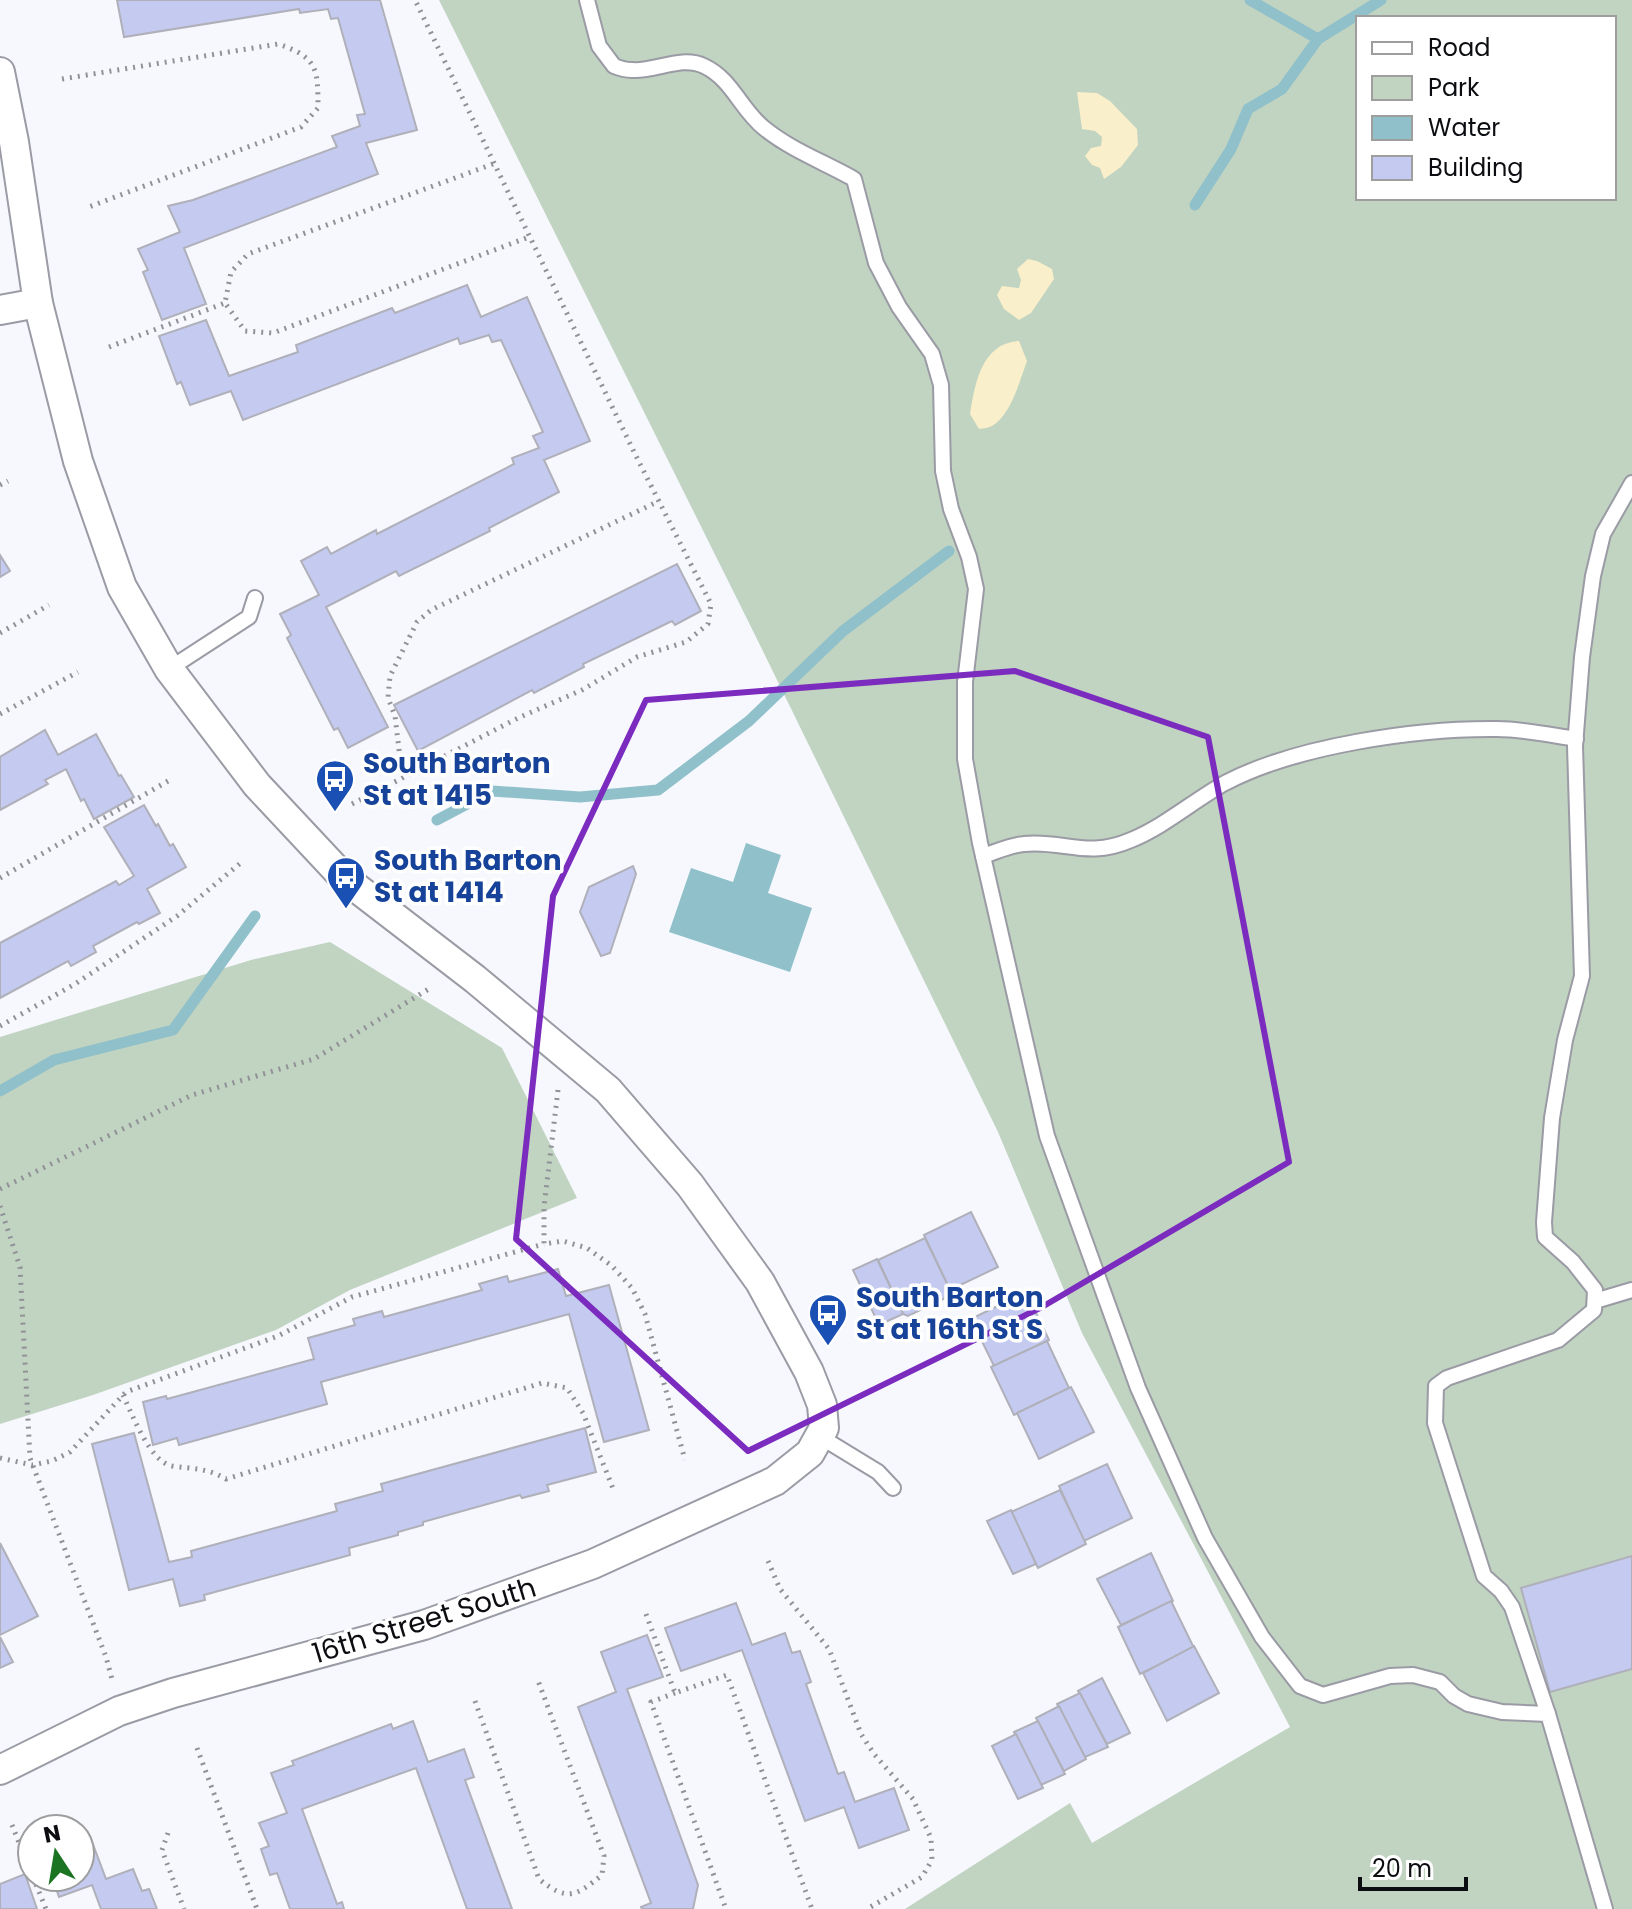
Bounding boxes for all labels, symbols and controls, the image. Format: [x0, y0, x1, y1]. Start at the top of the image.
legend [1356, 16, 1616, 200]
text: Road [1428, 31, 1490, 64]
text: Park [1428, 71, 1480, 104]
text: Water [1428, 111, 1500, 144]
text: Building [1428, 151, 1524, 184]
place label: South Barton St at 1415 [363, 744, 551, 815]
bus stop icon: South Barton St at 1415 [314, 758, 356, 813]
place label: South Barton St at 1414 [374, 841, 562, 912]
bus stop icon: South Barton St at 1414 [325, 855, 367, 910]
place label: South Barton St at 16th St S [856, 1278, 1044, 1349]
bus stop icon: South Barton St at 16th St S [807, 1292, 849, 1347]
street label: 16th Street South [307, 1568, 541, 1673]
north arrow [16, 1813, 96, 1893]
text: N [41, 1817, 63, 1851]
scale bar [1360, 1841, 1466, 1891]
text: 20 m [1372, 1852, 1432, 1885]

